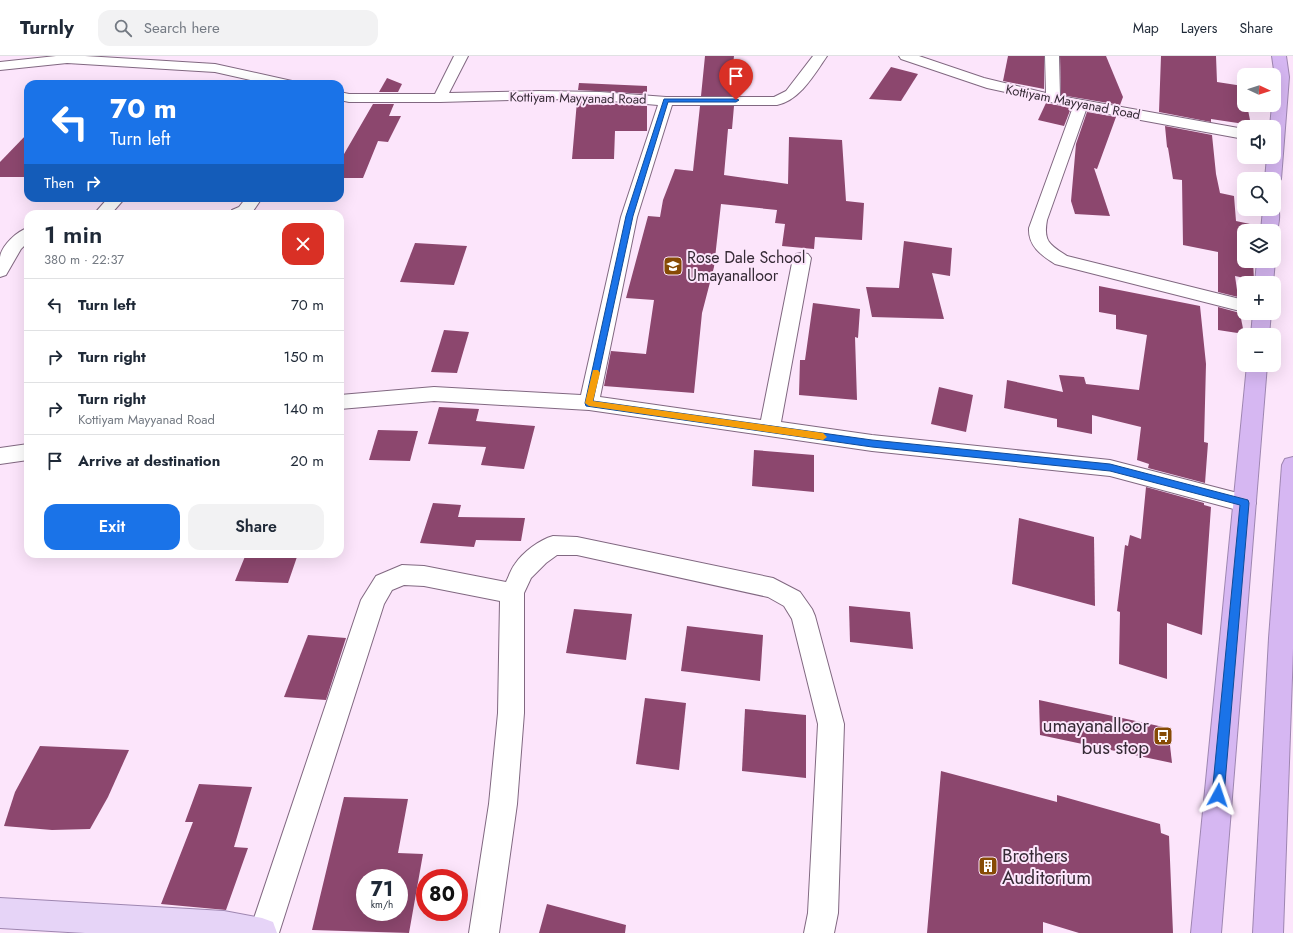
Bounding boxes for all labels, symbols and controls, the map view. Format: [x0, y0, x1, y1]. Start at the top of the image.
search box [98, 10, 378, 46]
text: Turnly [20, 14, 74, 41]
icon: search [112, 17, 134, 39]
text: Search here [144, 17, 220, 39]
text: Map [1133, 18, 1159, 38]
text: Layers [1181, 18, 1217, 38]
text: Share [1239, 18, 1273, 38]
pin [719, 59, 753, 100]
icon: arrive [725, 65, 747, 87]
north arrow [1237, 68, 1281, 112]
map controls [1237, 68, 1281, 372]
street label: Kottiyam Mayyanad Road [1004, 80, 1142, 124]
street label: Kottiyam Mayyanad Road [509, 87, 647, 109]
text: 70 m [110, 88, 177, 129]
icon: left [44, 96, 96, 148]
button: sound [1237, 120, 1281, 164]
text: Turn left [110, 126, 170, 152]
text: Then [44, 172, 74, 194]
icon: right [82, 172, 104, 194]
button: search [1237, 172, 1281, 216]
text: 1 min [44, 217, 102, 252]
button: close [282, 223, 324, 265]
button: layers [1237, 224, 1281, 268]
place label: Rose Dale School Umayanalloor [687, 246, 805, 287]
text: 380 m · 22:37 [44, 250, 124, 269]
school or university icon: Rose Dale School Umayanalloor [662, 255, 684, 277]
button: + [1237, 276, 1281, 320]
icon: left [44, 294, 66, 316]
text: Turn left [78, 294, 136, 316]
text: 70 m [291, 294, 324, 316]
button: − [1237, 328, 1281, 372]
icon: right [44, 346, 66, 368]
text: Turn right [78, 346, 146, 368]
text: 150 m [284, 346, 324, 368]
text: Turn right [78, 388, 146, 410]
icon: right [44, 398, 66, 420]
text: 140 m [283, 398, 324, 420]
text: Kottiyam Mayyanad Road [78, 410, 215, 429]
icon: arrive [44, 450, 66, 472]
text: Arrive at destination [78, 450, 220, 472]
text: 20 m [290, 450, 324, 472]
button: Exit [44, 504, 180, 550]
button: Share [188, 504, 324, 550]
place label: umayanalloor bus stop [1043, 712, 1149, 761]
bus stop icon: umayanalloor bus stop [1152, 725, 1174, 747]
position arrow [1197, 774, 1239, 816]
place label: Brothers Auditorium [1002, 842, 1091, 891]
building icon: Brothers Auditorium [977, 855, 999, 877]
speed limit sign: 80 [416, 869, 468, 921]
text: 71 [371, 875, 393, 904]
text: km/h [371, 897, 393, 912]

